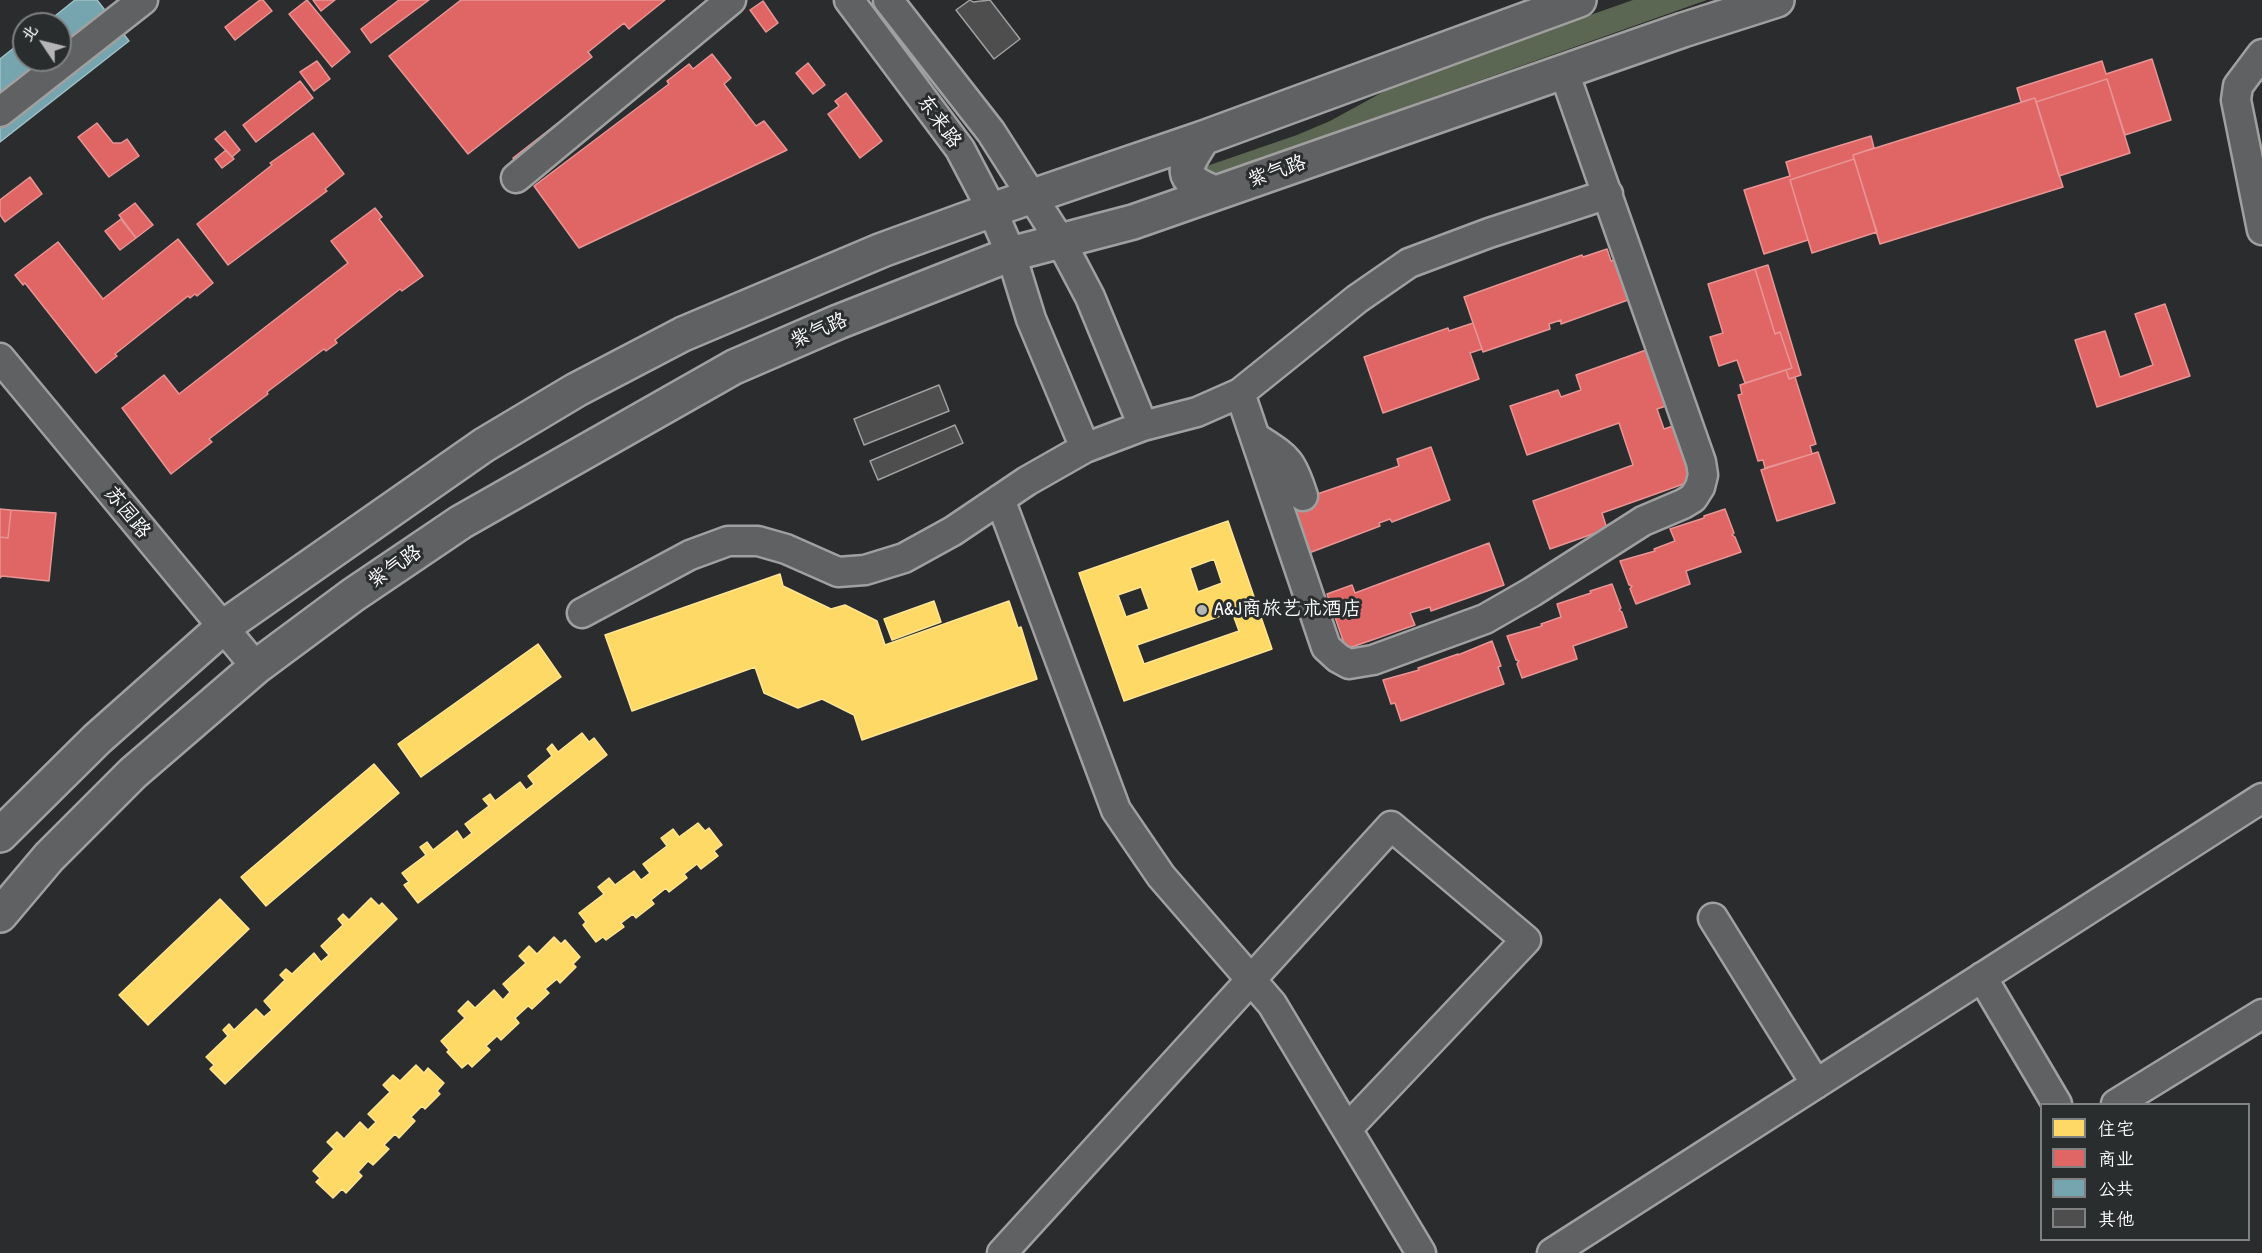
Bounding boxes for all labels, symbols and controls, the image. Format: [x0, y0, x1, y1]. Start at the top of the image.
north arrow [12, 12, 72, 72]
text: 北 [15, 20, 42, 46]
street label: 东来路 [912, 91, 966, 153]
street label: 紫气路 [1245, 151, 1309, 193]
street label: 紫气路 [787, 308, 851, 354]
street label: 苏园路 [99, 482, 155, 544]
street label: 紫气路 [363, 540, 427, 594]
place label: A&J商旅艺术酒店 [1214, 598, 1362, 622]
marker: A&J商旅艺术酒店 [1195, 603, 1209, 617]
legend [2040, 1103, 2250, 1241]
text: 住宅 [2098, 1116, 2134, 1141]
text: 商业 [2098, 1146, 2134, 1171]
text: 公共 [2098, 1176, 2134, 1201]
text: 其他 [2098, 1206, 2134, 1231]

